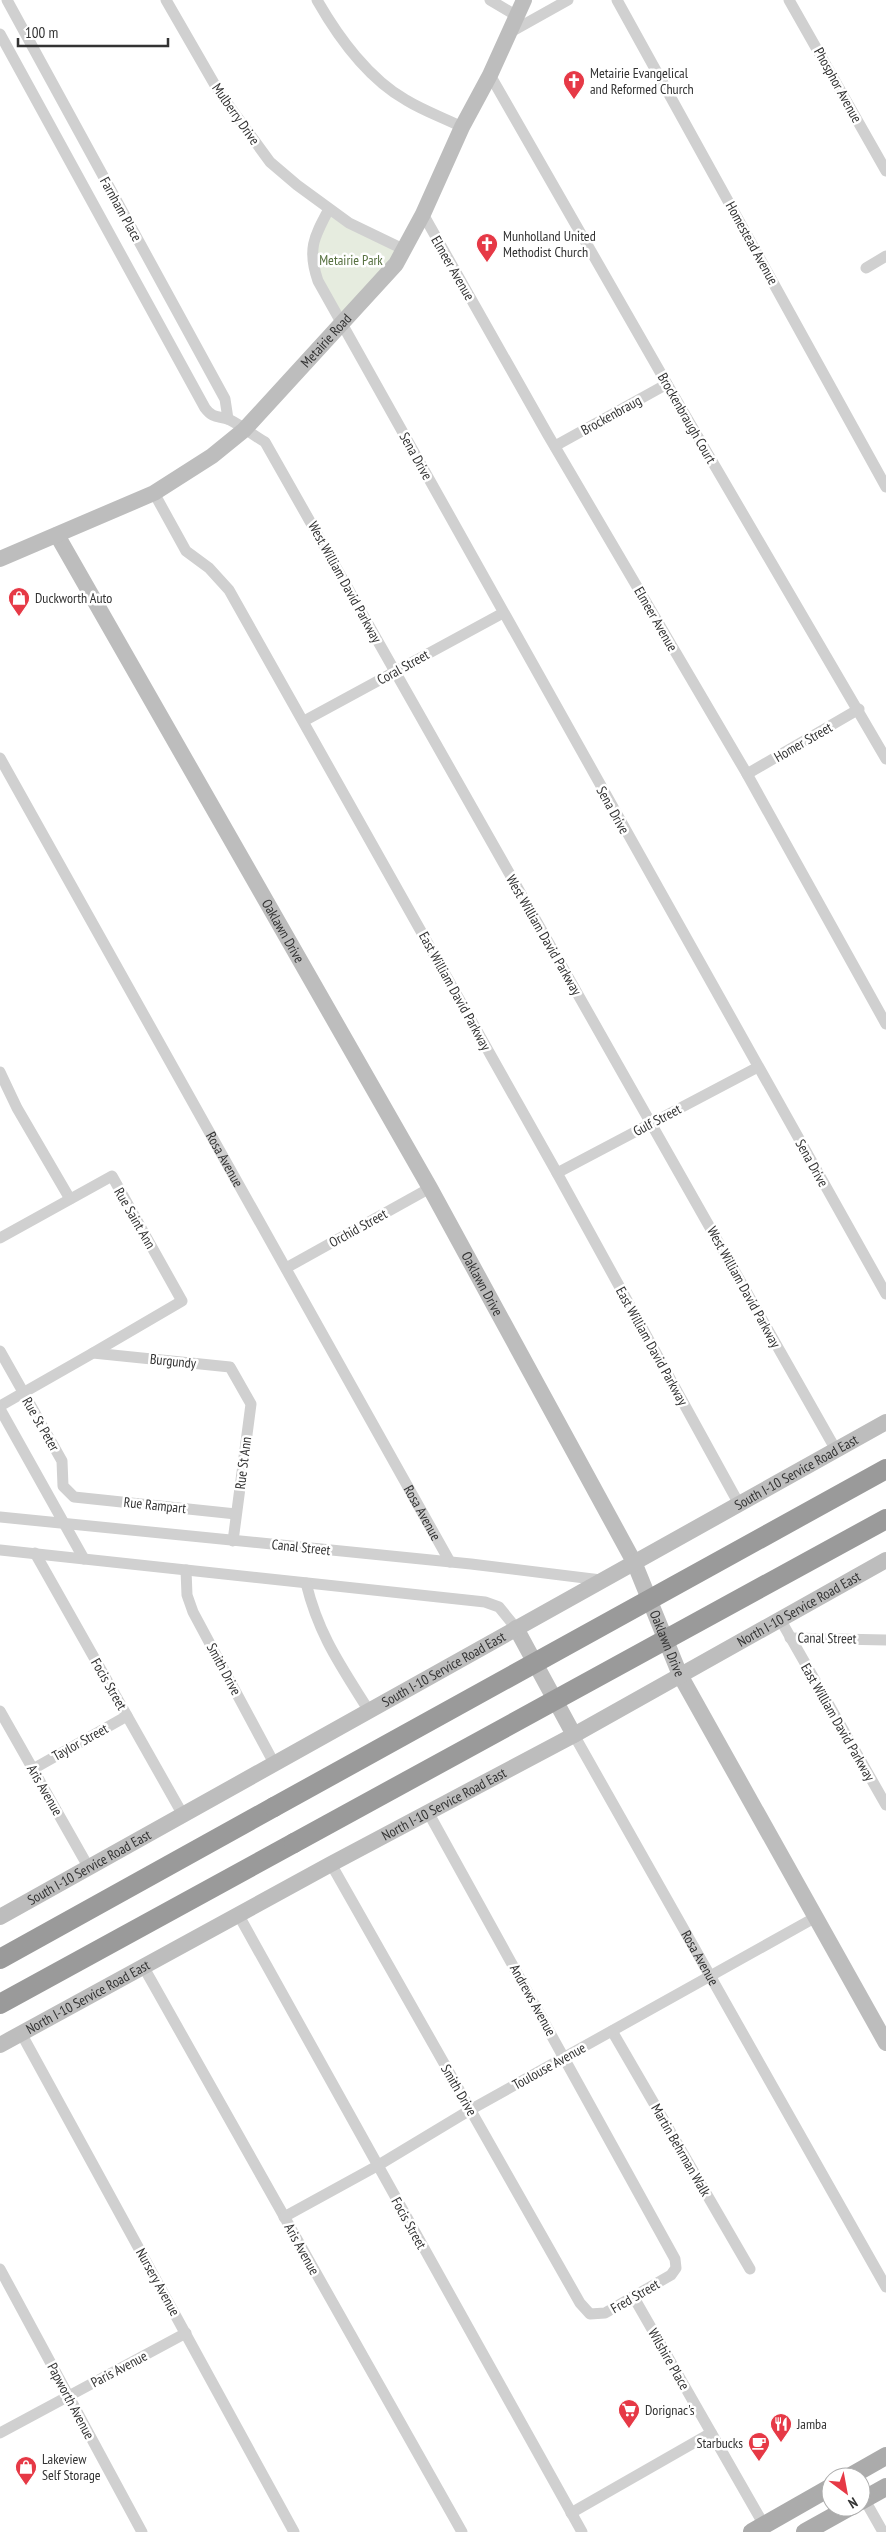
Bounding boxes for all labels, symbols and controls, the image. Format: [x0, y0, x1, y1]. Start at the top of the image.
scale bar [18, 15, 168, 47]
text: 100 m [25, 23, 58, 42]
street label: Phosphor Avenue [810, 44, 866, 126]
place label: Metairie Evangelical and Reformed Church [590, 64, 694, 98]
church icon: Metairie Evangelical and Reformed Church [562, 69, 586, 100]
street label: Mulberry Drive [208, 80, 264, 148]
street label: Farnham Place [96, 174, 146, 245]
street label: Homestead Avenue [722, 198, 782, 288]
place label: Munholland United Methodist Church [503, 227, 596, 261]
street label: Elmeer Avenue [427, 232, 479, 304]
church icon: Munholland United Methodist Church [475, 232, 499, 263]
park label: Metairie Park [319, 251, 383, 269]
street label: Metairie Road [297, 310, 355, 371]
street label: Brockenbraugh Court [654, 369, 720, 467]
street label: Brockenbraug [578, 391, 644, 439]
street label: Sena Drive [396, 429, 437, 483]
street label: West William David Parkway [304, 518, 386, 647]
street label: Elmeer Avenue [630, 583, 682, 655]
shop icon: Duckworth Auto [7, 586, 31, 617]
place label: Duckworth Auto [35, 589, 112, 607]
street label: Coral Street [374, 645, 432, 689]
street label: Homer Street [771, 718, 835, 766]
street label: Sena Drive [593, 783, 634, 837]
street label: West William David Parkway [502, 872, 586, 999]
street label: Oaklawn Drive [258, 896, 309, 966]
street label: East William David Parkway [415, 928, 495, 1054]
street label: Gulf Street [630, 1100, 684, 1140]
street label: Rosa Avenue [202, 1129, 247, 1190]
street label: Sena Drive [792, 1136, 833, 1190]
street label: Rue Saint Ann [110, 1184, 160, 1252]
street label: Orchid Street [326, 1205, 390, 1251]
street label: West William David Parkway [703, 1223, 785, 1352]
street label: Oaklawn Drive [457, 1248, 507, 1319]
street label: East William David Parkway [612, 1283, 692, 1409]
street label: Burgundy [149, 1350, 198, 1372]
street label: Rue St Peter [18, 1394, 64, 1454]
street label: South I-10 Service Road East [731, 1430, 861, 1514]
street label: Rue St Ann [231, 1436, 255, 1490]
street label: Rosa Avenue [400, 1482, 445, 1544]
street label: Rue Rampart [123, 1493, 187, 1517]
street label: Canal Street [271, 1535, 331, 1559]
street label: North I-10 Service Road East [734, 1567, 864, 1651]
street label: Oaklawn Drive [646, 1607, 689, 1680]
street label: South I-10 Service Road East [378, 1627, 509, 1711]
street label: Canal Street [797, 1628, 857, 1648]
street label: Smith Drive [203, 1640, 245, 1698]
street label: Focis Street [87, 1655, 131, 1713]
street label: East William David Parkway [797, 1660, 879, 1785]
street label: Taylor Street [49, 1719, 111, 1765]
street label: Aris Avenue [23, 1761, 67, 1819]
street label: North I-10 Service Road East [378, 1764, 509, 1845]
street label: South I-10 Service Road East [24, 1825, 154, 1909]
street label: Rosa Avenue [677, 1927, 723, 1989]
street label: North I-10 Service Road East [23, 1956, 153, 2038]
street label: Andrews Avenue [506, 1961, 560, 2039]
street label: Toulouse Avenue [509, 2038, 589, 2093]
street label: Smith Drive [437, 2061, 481, 2119]
street label: Martin Behrman Walk [647, 2101, 715, 2200]
street label: Focis Street [387, 2194, 431, 2252]
street label: Aris Avenue [280, 2220, 324, 2278]
street label: Nursery Avenue [132, 2245, 184, 2319]
street label: Fred Street [607, 2275, 663, 2317]
street label: Wilshire Place [644, 2325, 694, 2393]
street label: Paris Avenue [88, 2347, 150, 2391]
street label: Papworth Avenue [43, 2360, 99, 2442]
supermarket icon: Dorignac's [617, 2398, 641, 2429]
place label: Dorignac's [645, 2401, 695, 2419]
restaurant icon: Jamba [769, 2412, 793, 2443]
place label: Jamba [796, 2415, 827, 2433]
cafe icon: Starbucks [747, 2431, 771, 2462]
place label: Starbucks [696, 2434, 743, 2452]
place label: Lakeview Self Storage [42, 2450, 101, 2484]
shop icon: Lakeview Self Storage [14, 2455, 38, 2486]
north arrow [821, 2467, 871, 2517]
text: N [845, 2493, 861, 2513]

